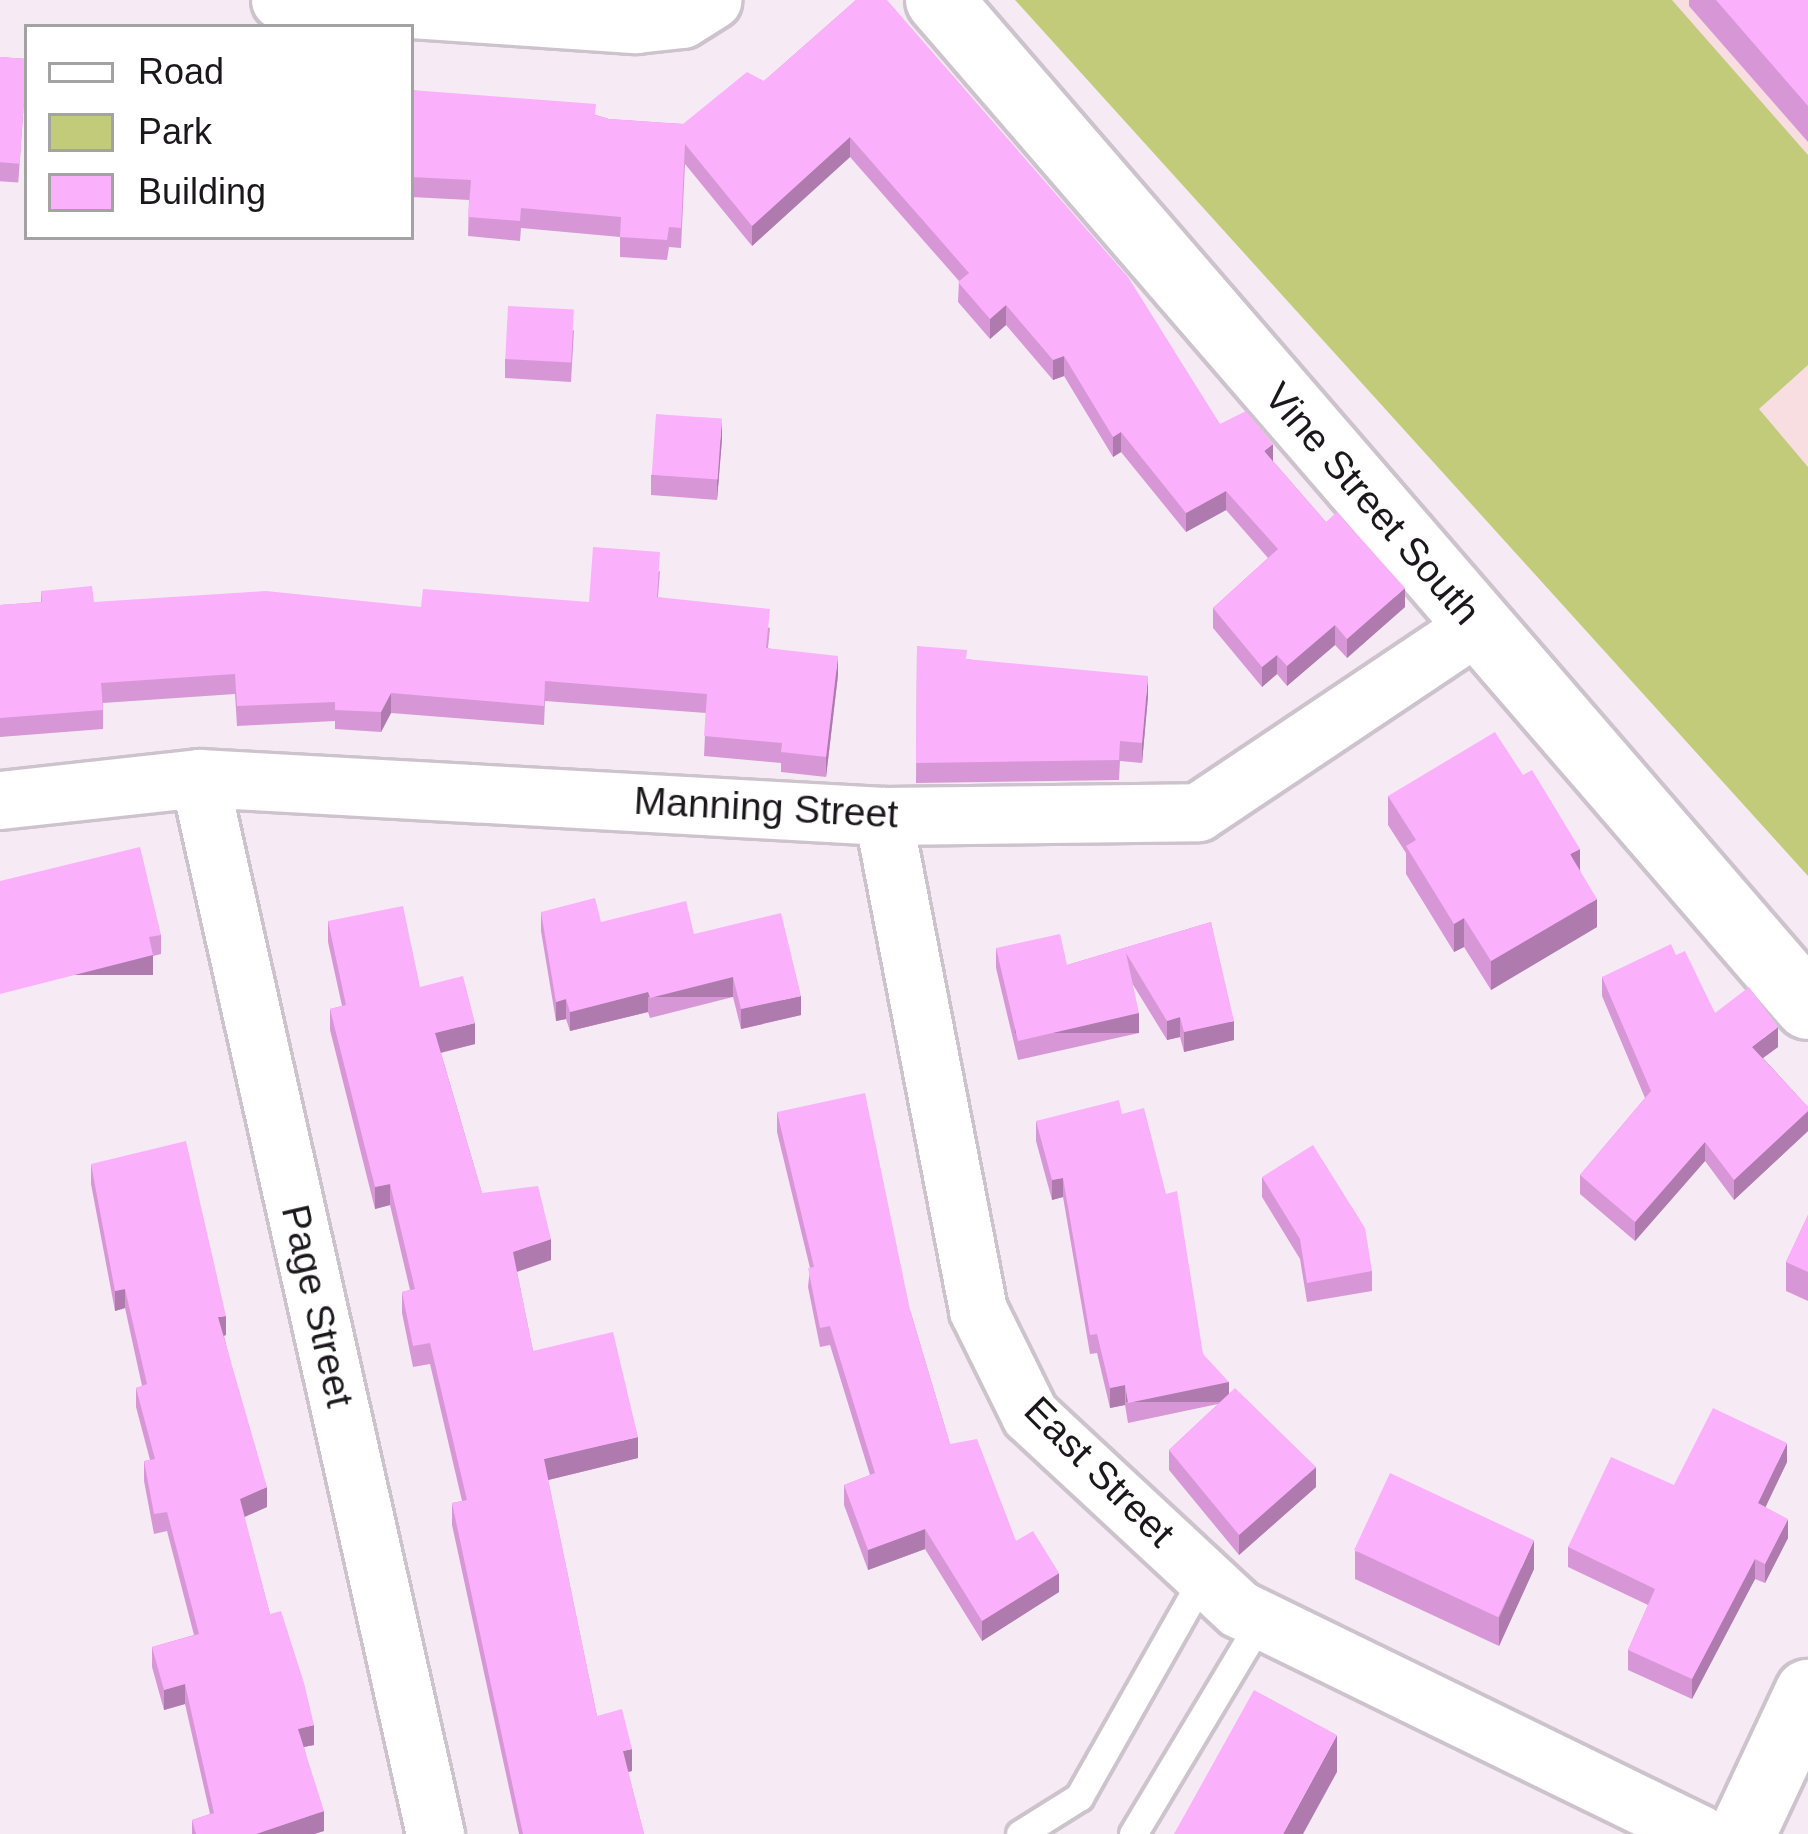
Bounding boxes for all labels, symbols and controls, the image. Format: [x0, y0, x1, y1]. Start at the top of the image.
legend [24, 24, 414, 240]
text: Road [138, 51, 224, 92]
text: Park [138, 111, 212, 152]
text: Building [138, 171, 266, 212]
street label: Vine Street South [1254, 374, 1490, 634]
street label: Manning Street [633, 778, 899, 838]
street label: Page Street [271, 1200, 363, 1412]
street label: East Street [1014, 1387, 1184, 1557]

